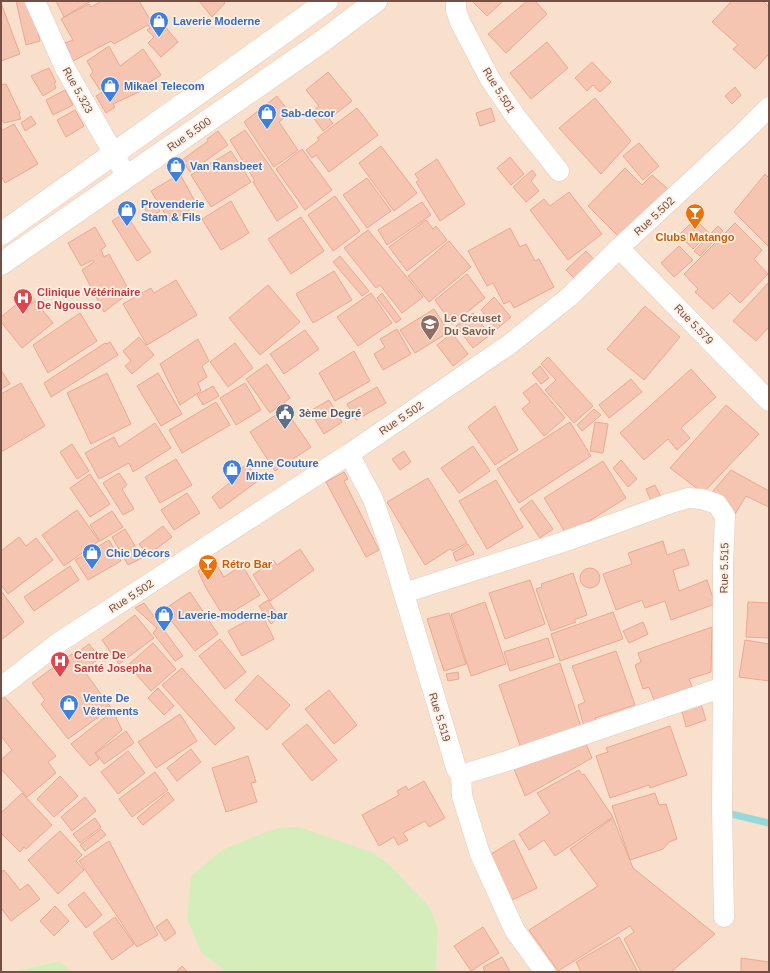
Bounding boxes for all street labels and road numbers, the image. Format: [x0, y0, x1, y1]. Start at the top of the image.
street label: Rue 5.323 [60, 65, 96, 115]
street label: Rue 5.501 [480, 65, 518, 115]
street label: Rue 5.500 [165, 115, 213, 153]
street label: Rue 5.502 [631, 194, 677, 238]
street label: Rue 5.579 [672, 302, 716, 346]
street label: Rue 5.502 [377, 399, 425, 437]
street label: Rue 5.515 [718, 543, 730, 593]
street label: Rue 5.502 [106, 577, 156, 615]
street label: Rue 5.519 [427, 691, 453, 743]

